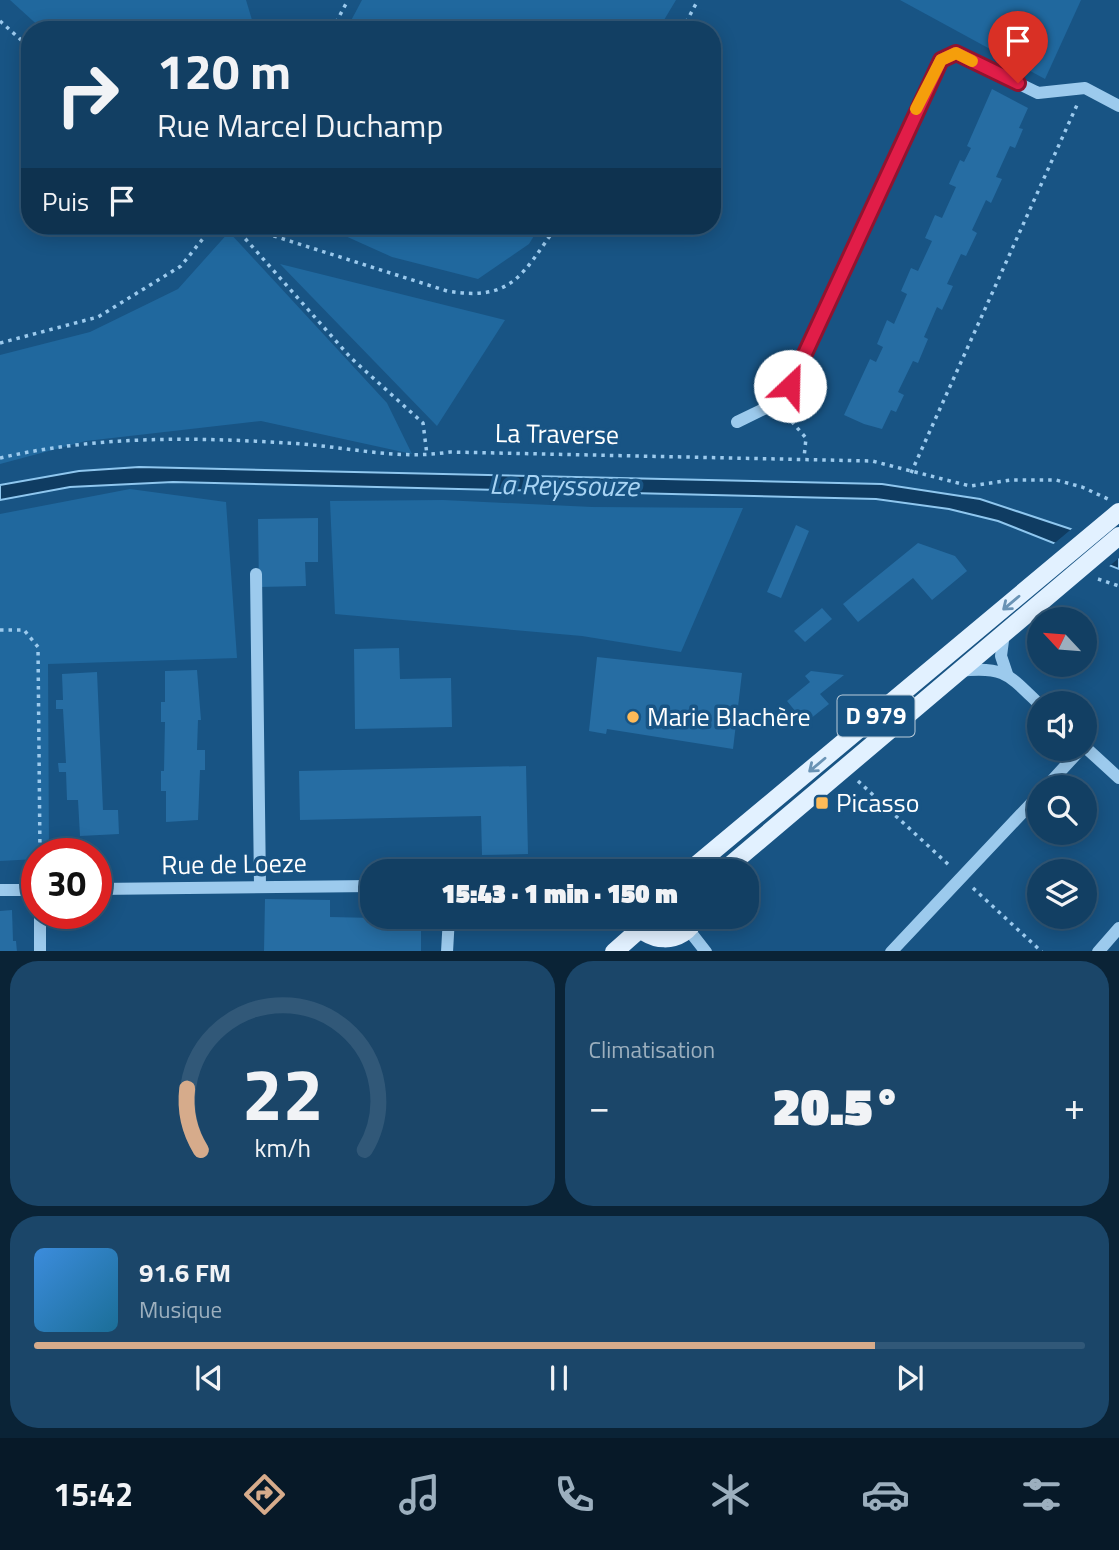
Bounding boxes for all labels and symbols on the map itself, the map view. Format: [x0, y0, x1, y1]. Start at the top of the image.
pin [988, 11, 1048, 83]
position arrow [753, 349, 827, 423]
street label: La Traverse [495, 413, 619, 454]
water label: La Reyssouze [489, 462, 641, 507]
one-way arrow [1002, 595, 1020, 611]
north arrow [1027, 607, 1097, 677]
road number: D 979 [838, 696, 914, 736]
place label: Marie Blachère [647, 697, 811, 736]
marker: Marie Blachère [625, 709, 641, 725]
one-way arrow [809, 757, 827, 773]
place label: Picasso [836, 783, 919, 822]
marker: Picasso [814, 795, 830, 811]
speed limit sign: 30 [21, 838, 112, 929]
street label: Rue de Loeze [161, 843, 307, 884]

